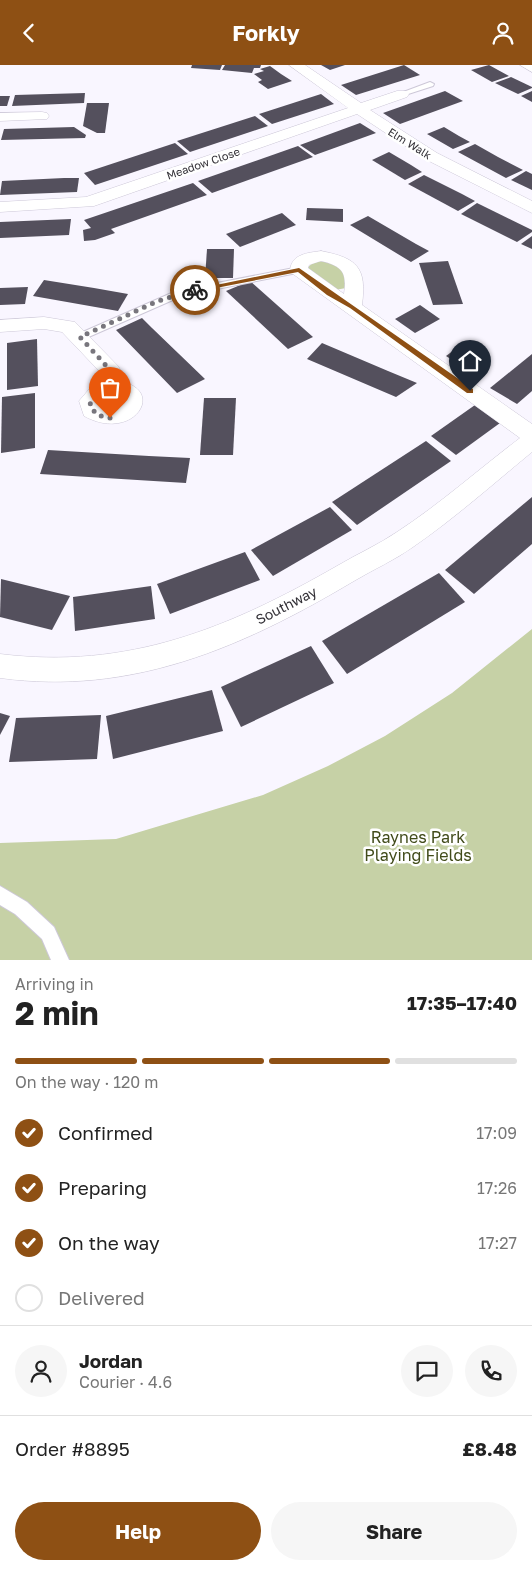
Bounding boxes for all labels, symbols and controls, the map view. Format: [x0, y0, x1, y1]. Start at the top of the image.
icon: back [15, 19, 43, 47]
text: Forkly [232, 19, 300, 46]
icon: person [489, 19, 517, 47]
street label: Elm Walk [386, 125, 434, 161]
street label: Meadow Close [165, 144, 241, 182]
courier [170, 265, 220, 315]
icon: bike [181, 276, 209, 304]
pin [449, 340, 491, 391]
icon: home [456, 347, 484, 375]
pin [89, 367, 131, 418]
icon: bag [96, 374, 124, 402]
street label: Southway [253, 582, 320, 628]
park label: Raynes Park Playing Fields [364, 827, 472, 865]
text: Arriving in [15, 974, 94, 994]
text: 17:35–17:40 [407, 991, 517, 1014]
text: 2 min [15, 994, 99, 1032]
text: On the way · 120 m [15, 1072, 158, 1092]
icon: check [15, 1119, 43, 1147]
text: Confirmed [58, 1121, 153, 1144]
text: 17:09 [476, 1123, 517, 1143]
icon: check [15, 1174, 43, 1202]
text: Preparing [58, 1176, 147, 1199]
text: 17:26 [477, 1178, 517, 1198]
icon: check [15, 1229, 43, 1257]
text: On the way [58, 1231, 160, 1254]
text: 17:27 [478, 1233, 517, 1253]
text: Delivered [58, 1286, 145, 1309]
button: person [15, 1345, 67, 1397]
button: chat [401, 1345, 453, 1397]
button: phone [465, 1345, 517, 1397]
text: Jordan [79, 1349, 143, 1372]
text: Courier · 4.6 [79, 1372, 172, 1392]
text: Order #8895 [15, 1437, 130, 1460]
text: £8.48 [462, 1437, 517, 1460]
button: Help [15, 1502, 261, 1560]
button: Share [271, 1502, 517, 1560]

